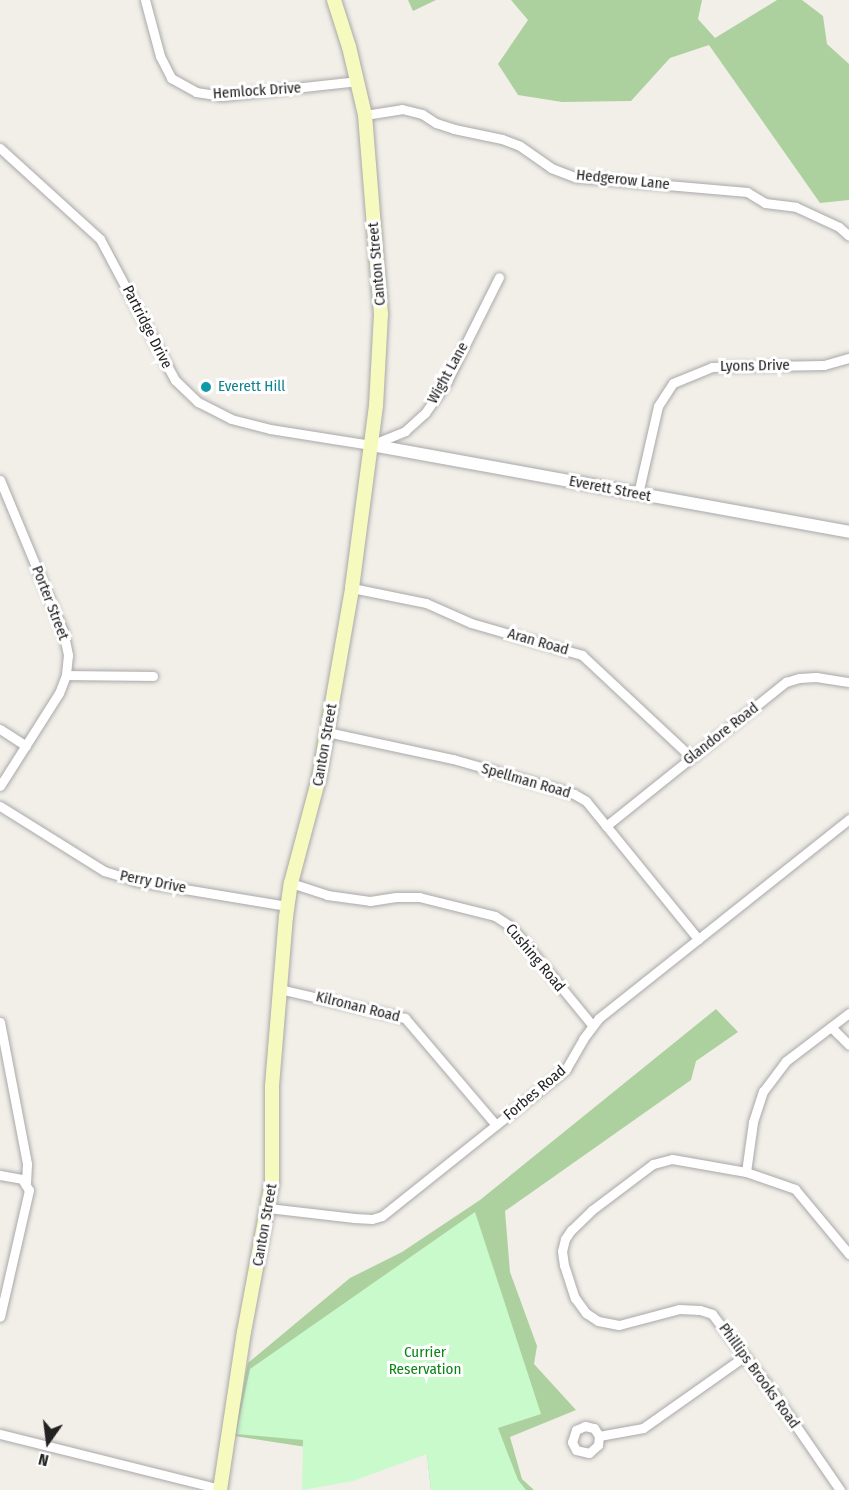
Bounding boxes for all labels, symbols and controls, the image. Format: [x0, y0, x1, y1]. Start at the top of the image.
street label: Hemlock Drive [212, 79, 302, 103]
street label: Hedgerow Lane [575, 166, 671, 194]
street label: Canton Street [364, 222, 390, 306]
street label: Partridge Drive [118, 282, 176, 372]
street label: Wight Lane [424, 339, 472, 407]
street label: Lyons Drive [720, 356, 790, 376]
place label: Everett Hill [218, 378, 285, 396]
marker: Everett Hill [199, 380, 213, 394]
street label: Everett Street [567, 472, 653, 506]
street label: Porter Street [28, 563, 72, 643]
street label: Aran Road [505, 625, 571, 659]
street label: Glandore Road [680, 699, 762, 769]
street label: Canton Street [309, 702, 341, 788]
street label: Spellman Road [479, 760, 573, 802]
street label: Perry Drive [118, 867, 188, 897]
street label: Cushing Road [501, 920, 569, 996]
street label: Kilronan Road [314, 988, 402, 1026]
street label: Forbes Road [500, 1062, 570, 1124]
street label: Canton Street [249, 1182, 281, 1268]
street label: Phillips Brooks Road [715, 1320, 803, 1432]
park label: Currier Reservation [389, 1343, 461, 1378]
north arrow [18, 1412, 78, 1472]
text: N [37, 1450, 50, 1470]

